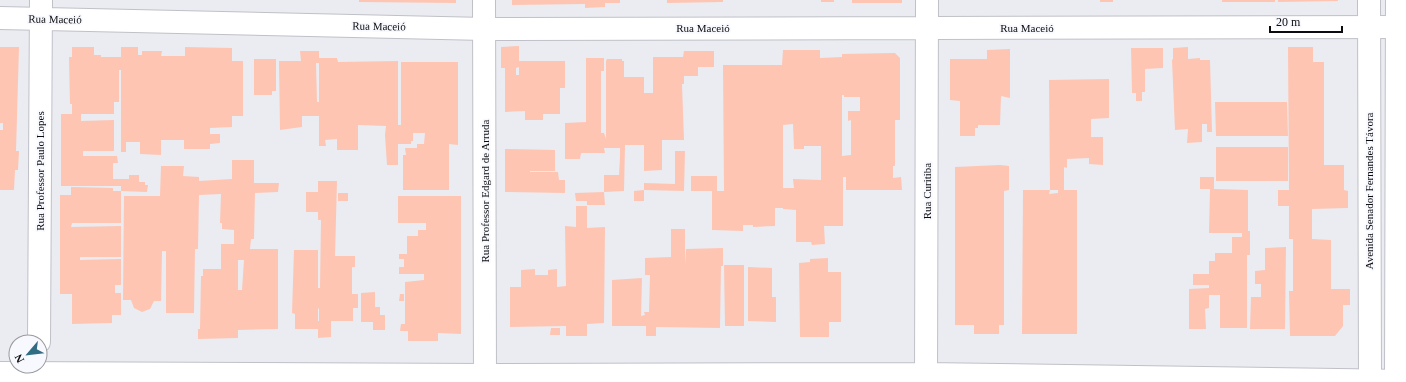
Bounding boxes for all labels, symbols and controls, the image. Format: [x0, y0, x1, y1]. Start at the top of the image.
scale bar [1270, 8, 1342, 34]
street label: Rua Maceió [28, 13, 82, 25]
text: 20 m [1276, 15, 1301, 29]
street label: Rua Maceió [352, 20, 406, 32]
street label: Rua Maceió [676, 22, 730, 34]
street label: Rua Maceió [1000, 22, 1054, 34]
street label: Rua Professor Paulo Lopes [34, 111, 46, 231]
street label: Avenida Senador Fernandes Távora [1363, 112, 1375, 269]
street label: Rua Professor Edgard de Arruda [479, 119, 491, 262]
street label: Rua Curitiba [921, 163, 933, 219]
north arrow [8, 334, 48, 374]
text: N [12, 352, 26, 365]

